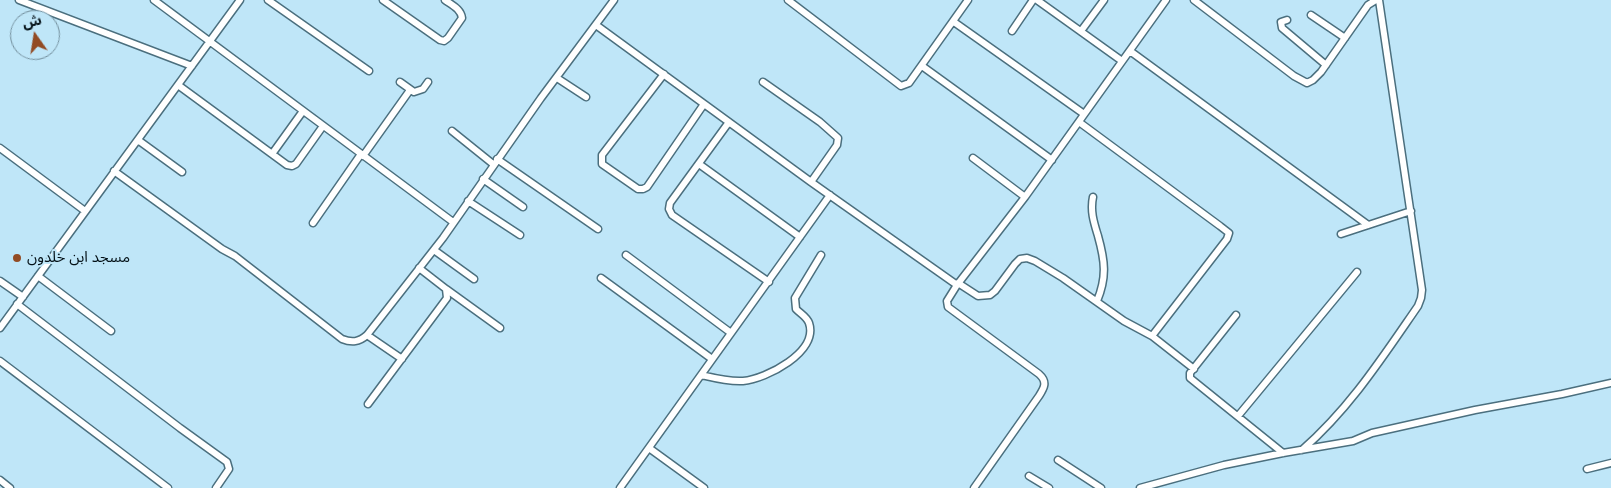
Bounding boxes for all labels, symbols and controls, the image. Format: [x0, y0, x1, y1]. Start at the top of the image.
north arrow [10, 10, 60, 60]
text: ش [20, 10, 43, 32]
place label: مسجد ابن خلدون [27, 249, 130, 267]
marker: مسجد ابن خلدون [11, 252, 23, 264]

